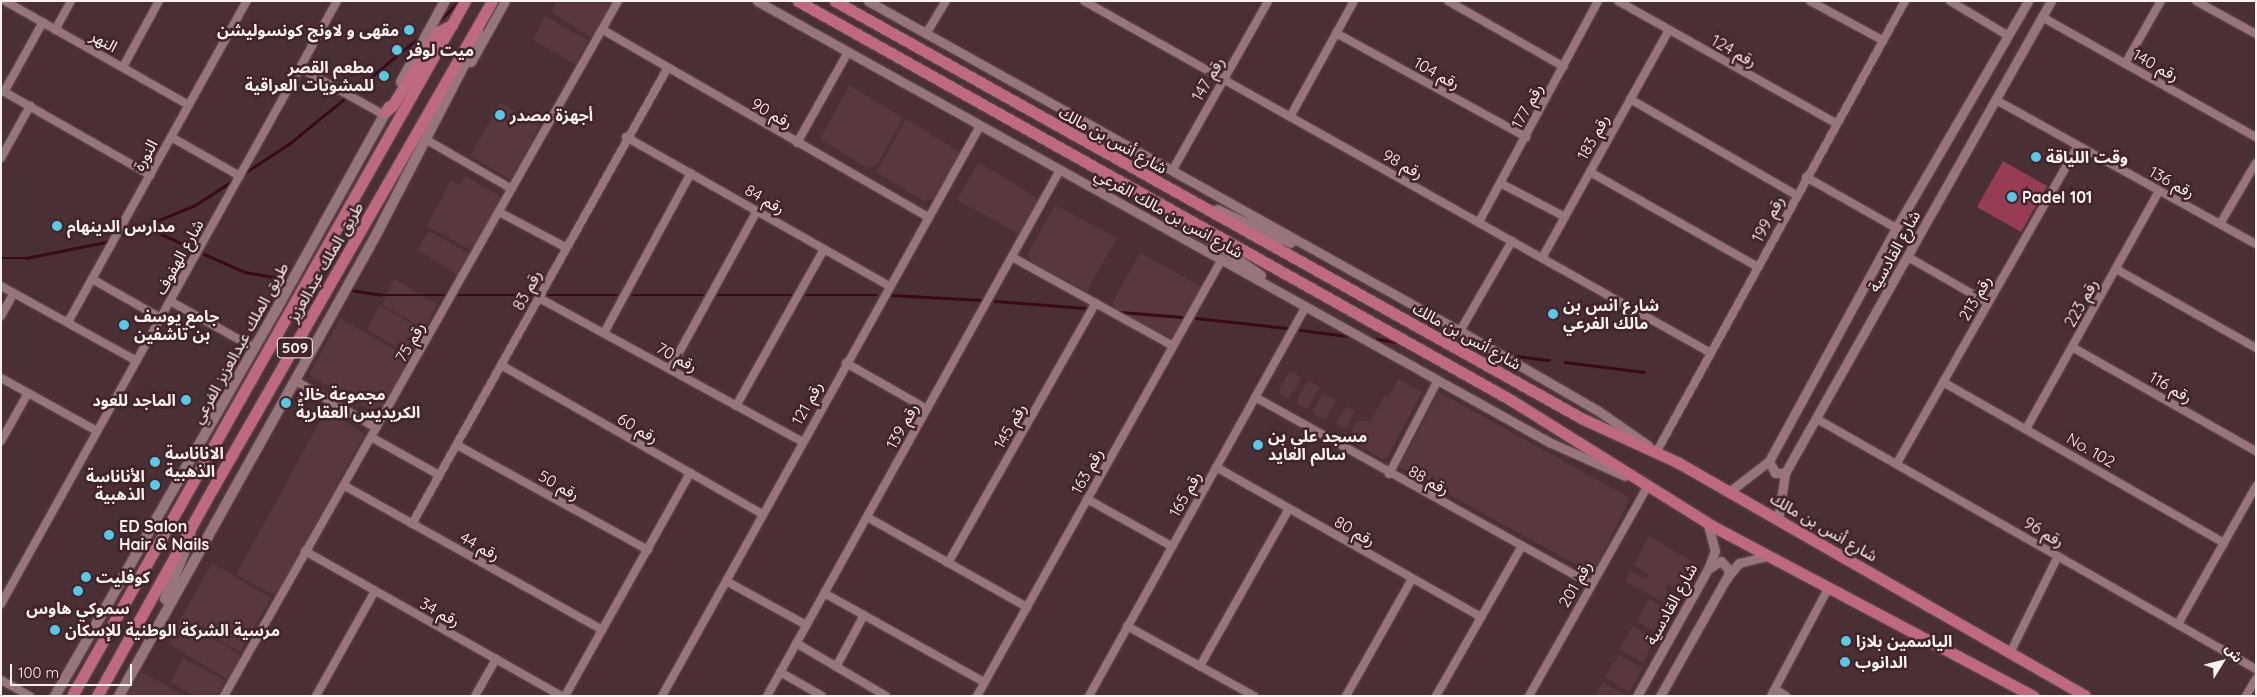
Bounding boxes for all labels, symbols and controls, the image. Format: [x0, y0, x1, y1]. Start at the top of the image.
place label: مقهى و لاونج كونسوليشن [217, 20, 399, 40]
marker: مقهى و لاونج كونسوليشن [403, 24, 415, 36]
street label: النهر [87, 26, 121, 56]
street label: رقم 124 [1708, 31, 1760, 71]
place label: ميت لوفر [407, 40, 474, 60]
marker: ميت لوفر [391, 44, 403, 56]
street label: رقم 140 [2130, 45, 2182, 85]
street label: رقم 104 [1411, 53, 1463, 93]
street label: رقم 147 [1188, 54, 1228, 104]
place label: مطعم القصر للمشويات العراقية [245, 57, 374, 95]
marker: مطعم القصر للمشويات العراقية [378, 70, 390, 82]
street label: رقم 177 [1507, 80, 1547, 132]
street label: رقم 90 [748, 94, 796, 132]
street label: شارع أنس بن مالك [1056, 102, 1170, 178]
place label: أجهزة مصدر [510, 105, 593, 125]
marker: أجهزة مصدر [494, 109, 506, 121]
street label: رقم 183 [1573, 111, 1613, 163]
street label: النورة [129, 136, 161, 174]
street label: رقم 98 [1379, 145, 1427, 183]
place label: وقت اللياقة [2046, 147, 2128, 167]
marker: وقت اللياقة [2030, 151, 2042, 163]
street label: رقم 136 [2146, 162, 2198, 202]
street label: شارع انس بن مالك الفرعي [1091, 164, 1247, 262]
street label: رقم 84 [742, 180, 788, 218]
place label: Padel 101 [2022, 187, 2092, 207]
marker: Padel 101 [2006, 191, 2018, 203]
street label: رقم 199 [1748, 193, 1788, 245]
street label: طريق الملك عبدالعزيز [283, 199, 367, 325]
street label: شارع القادسية [1864, 207, 1924, 295]
place label: مدارس الدينهام [67, 216, 175, 236]
street label: شارع الهفوف [151, 216, 207, 298]
marker: مدارس الدينهام [51, 220, 63, 232]
street label: طريق الملك عبدالعزيز الفرعي [188, 259, 292, 427]
street label: رقم 83 [508, 267, 546, 313]
street label: رقم 213 [1954, 272, 1996, 324]
street label: رقم 223 [2060, 276, 2102, 330]
place label: شارع انس بن مالك الفرعي [1563, 295, 1659, 333]
street label: شارع أنس بن مالك [1410, 298, 1524, 374]
place label: جامع يوسف بن تاشفين [134, 306, 219, 344]
marker: شارع انس بن مالك الفرعي [1547, 308, 1559, 320]
marker: جامع يوسف بن تاشفين [118, 319, 130, 331]
street label: رقم 75 [391, 319, 429, 365]
road number: 509 [276, 336, 314, 360]
street label: رقم 70 [653, 338, 701, 376]
street label: رقم 116 [2146, 367, 2196, 407]
street label: رقم 121 [787, 378, 827, 428]
place label: مجموعة خالد الكريديس العقاريةً [296, 384, 420, 422]
place label: الماجد للعود [92, 390, 176, 410]
marker: الماجد للعود [180, 394, 192, 406]
marker: مجموعة خالد الكريديس العقاريةً [280, 397, 292, 409]
street label: رقم 139 [882, 400, 922, 452]
street label: رقم 145 [989, 400, 1031, 452]
street label: رقم 60 [614, 409, 662, 447]
place label: مسجد علي بن سالم العايد [1268, 426, 1367, 464]
street label: No. 102 [2063, 428, 2119, 472]
marker: مسجد علي بن سالم العايد [1252, 439, 1264, 451]
place label: الاناناسة الذهبية [165, 443, 224, 481]
street label: رقم 163 [1067, 445, 1107, 497]
marker: الاناناسة الذهبية [149, 456, 161, 468]
street label: رقم 88 [1405, 461, 1453, 499]
place label: الأناناسة الذهبية [86, 466, 145, 504]
street label: رقم 50 [535, 466, 583, 504]
street label: رقم 165 [1165, 468, 1205, 520]
marker: الأناناسة الذهبية [149, 479, 161, 491]
street label: شارع أنس بن مالك [1767, 489, 1881, 565]
street label: رقم 80 [1331, 512, 1379, 550]
street label: رقم 96 [2020, 513, 2068, 551]
place label: ED Salon Hair & Nails [119, 516, 209, 554]
street label: رقم 44 [457, 527, 503, 565]
marker: ED Salon Hair & Nails [103, 529, 115, 541]
street label: رقم 201 [1554, 557, 1596, 611]
street label: شارع القادسية [1641, 560, 1701, 648]
place label: كوفليت [96, 567, 150, 587]
marker: كوفليت [80, 571, 92, 583]
marker: سموكي هاوس [72, 585, 84, 597]
street label: رقم 34 [417, 593, 463, 631]
place label: سموكي هاوس [26, 598, 130, 618]
place label: مرسية الشركة الوطنية للإسكان [65, 620, 280, 640]
marker: مرسية الشركة الوطنية للإسكان [49, 624, 61, 636]
place label: الياسمين بلازا [1856, 631, 1952, 651]
marker: الياسمين بلازا [1840, 635, 1852, 647]
north arrow [2197, 637, 2247, 687]
text: ش [2221, 640, 2247, 666]
place label: الدانوب [1855, 652, 1907, 672]
scale bar [12, 654, 135, 686]
marker: الدانوب [1839, 656, 1851, 668]
text: 100 m [18, 663, 59, 682]

